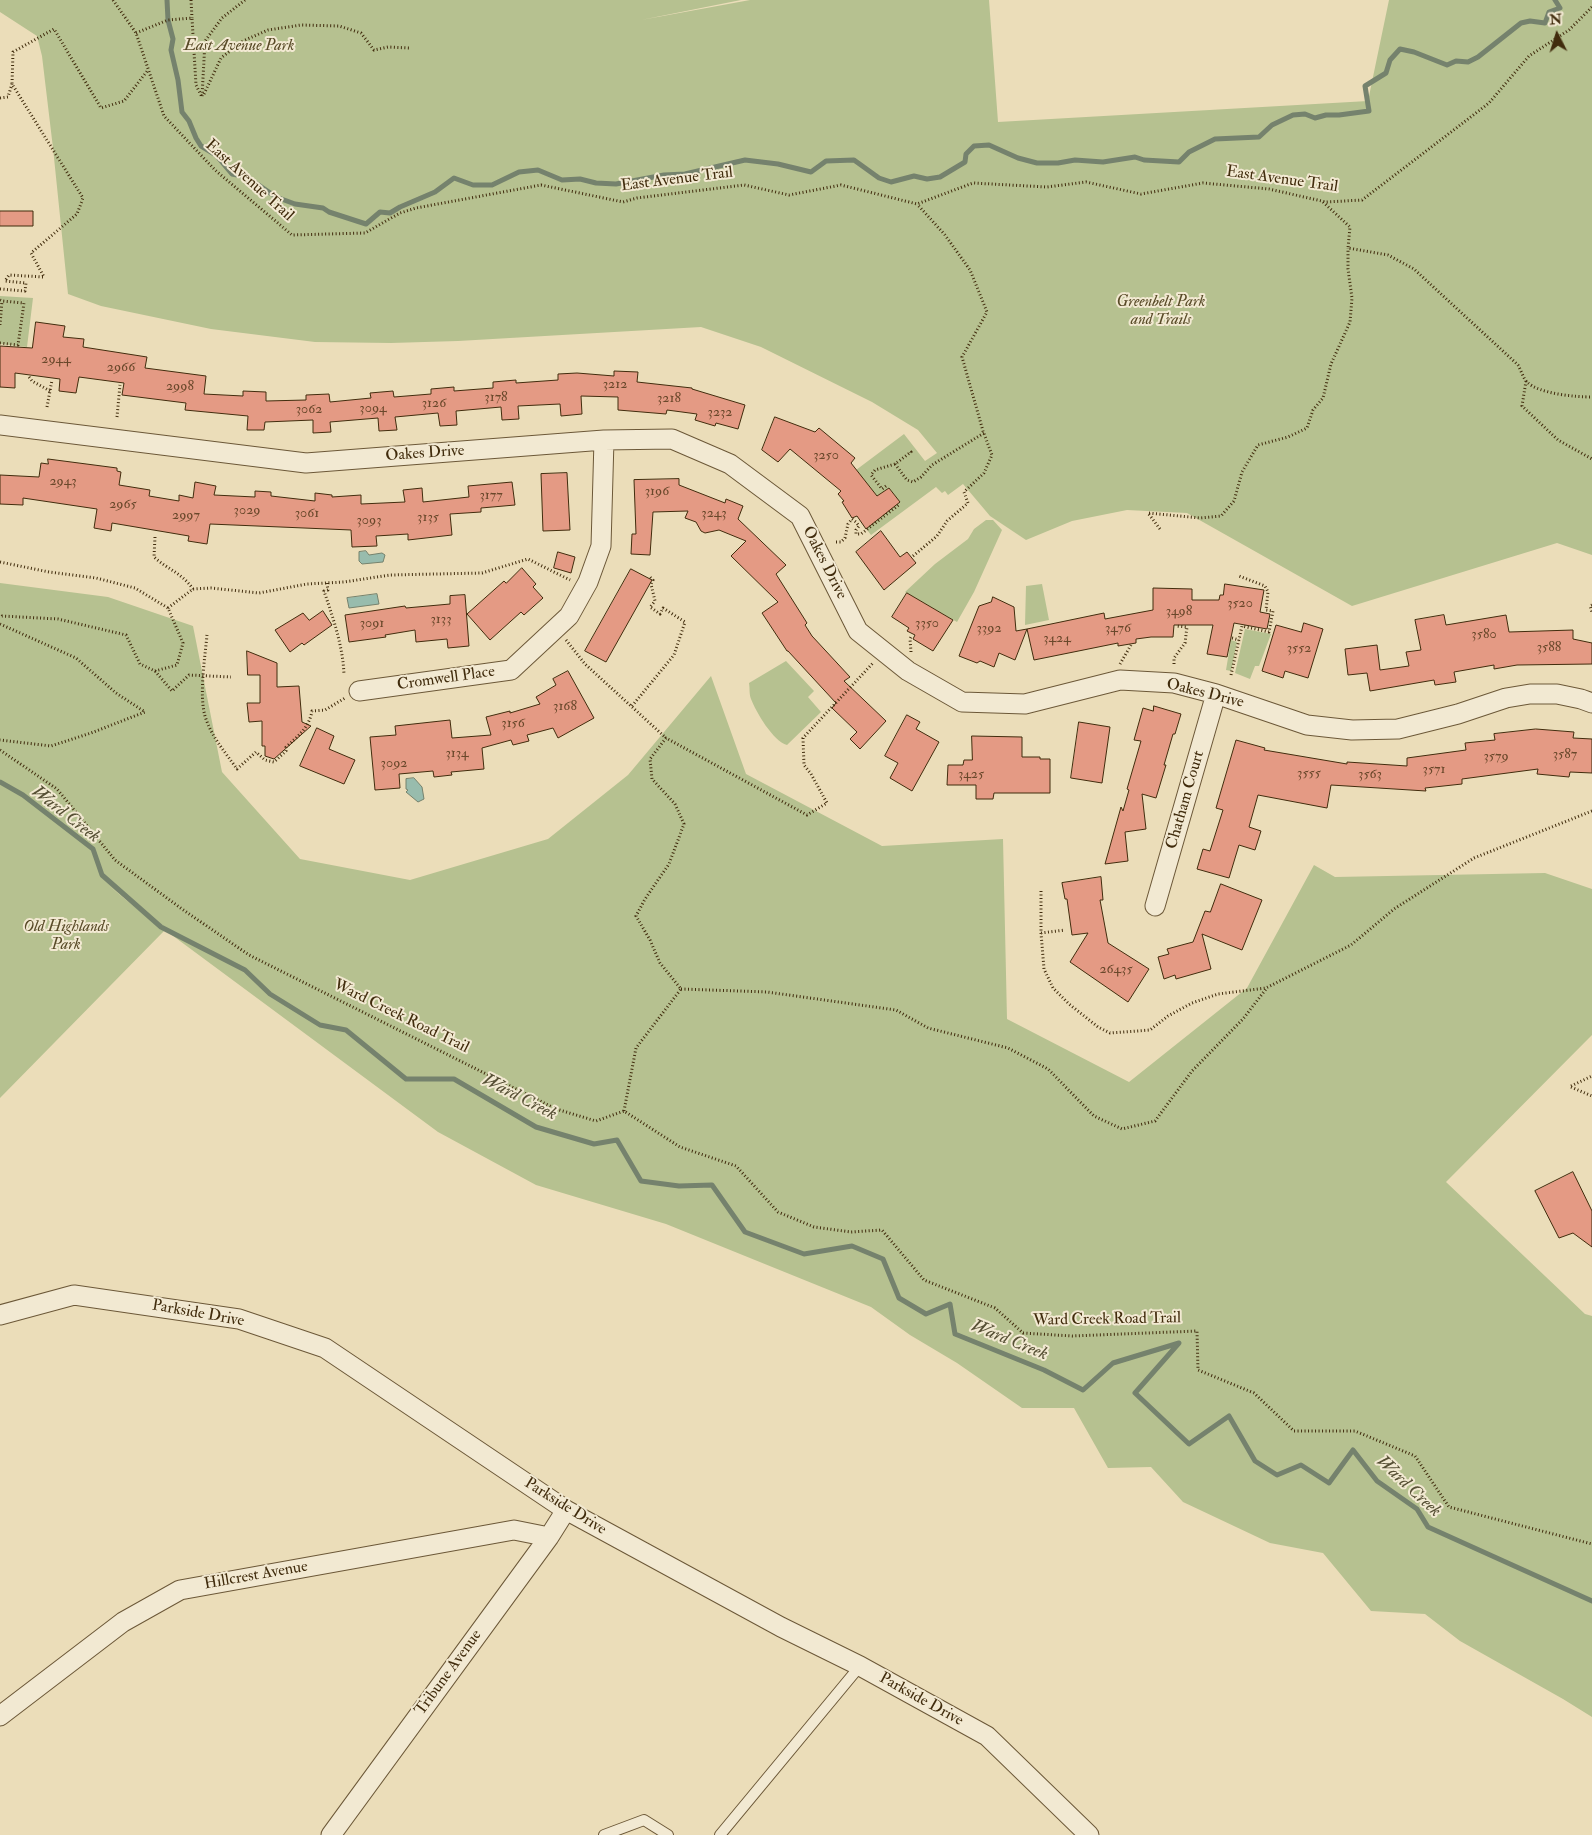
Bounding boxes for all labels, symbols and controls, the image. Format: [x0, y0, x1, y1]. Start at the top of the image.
north arrow [1532, 10, 1582, 60]
text: N [1549, 11, 1563, 29]
park label: East Avenue Park [184, 37, 294, 57]
street label: East Avenue Trail [201, 136, 297, 226]
street label: East Avenue Trail [1225, 163, 1339, 197]
street label: East Avenue Trail [620, 164, 734, 196]
park label: Greenbelt Park and Trails [1117, 293, 1205, 331]
house number: 2944 [41, 352, 71, 368]
house number: 2966 [107, 360, 135, 376]
house number: 3212 [603, 377, 627, 393]
house number: 2998 [166, 379, 194, 395]
house number: 3178 [484, 390, 508, 406]
house number: 3218 [657, 391, 681, 407]
house number: 3126 [422, 396, 446, 412]
house number: 3094 [359, 401, 387, 417]
house number: 3062 [296, 402, 322, 418]
house number: 3232 [708, 405, 732, 421]
street label: Oakes Drive [385, 442, 465, 466]
house number: 3250 [813, 448, 839, 464]
house number: 2943 [49, 474, 77, 490]
house number: 3196 [645, 484, 669, 500]
house number: 3177 [479, 488, 503, 504]
house number: 2965 [109, 497, 137, 513]
house number: 3029 [234, 503, 260, 519]
house number: 3061 [295, 506, 319, 522]
house number: 3243 [701, 506, 727, 522]
house number: 2997 [172, 508, 200, 524]
house number: 3135 [417, 510, 439, 526]
house number: 3093 [356, 513, 382, 529]
street label: Oakes Drive [797, 523, 851, 603]
house number: 3520 [1227, 596, 1253, 612]
house number: 3498 [1166, 604, 1192, 620]
house number: 3133 [430, 612, 452, 628]
house number: 3091 [360, 616, 384, 632]
house number: 3350 [915, 616, 939, 632]
house number: 3392 [976, 621, 1002, 637]
house number: 3476 [1105, 621, 1131, 637]
house number: 3580 [1471, 627, 1497, 643]
house number: 3424 [1043, 631, 1071, 647]
house number: 3588 [1537, 640, 1561, 656]
house number: 3552 [1287, 641, 1311, 657]
street label: Cromwell Place [396, 663, 496, 695]
street label: Oakes Drive [1164, 675, 1246, 713]
house number: 3168 [553, 699, 577, 715]
house number: 3156 [501, 716, 525, 732]
house number: 3134 [445, 746, 469, 762]
house number: 3587 [1553, 747, 1577, 763]
street label: Chatham Court [1163, 749, 1209, 851]
house number: 3579 [1483, 749, 1509, 765]
house number: 3092 [381, 756, 407, 772]
house number: 3571 [1423, 762, 1445, 778]
house number: 3555 [1297, 766, 1321, 782]
house number: 3425 [958, 767, 984, 783]
house number: 3563 [1358, 767, 1382, 783]
water label: Ward Creek [26, 782, 104, 848]
park label: Old Highlands Park [23, 918, 109, 956]
house number: 26435 [1099, 962, 1133, 978]
street label: Ward Creek Road Trail [330, 976, 472, 1058]
water label: Ward Creek [478, 1070, 560, 1126]
street label: Parkside Drive [150, 1296, 246, 1332]
street label: Ward Creek Road Trail [1033, 1309, 1181, 1331]
water label: Ward Creek [967, 1316, 1051, 1366]
water label: Ward Creek [1371, 1452, 1445, 1522]
street label: Parkside Drive [520, 1474, 610, 1540]
street label: Hillcrest Avenue [203, 1557, 309, 1595]
street label: Tribune Avenue [412, 1627, 486, 1719]
street label: Parkside Drive [876, 1669, 966, 1731]

